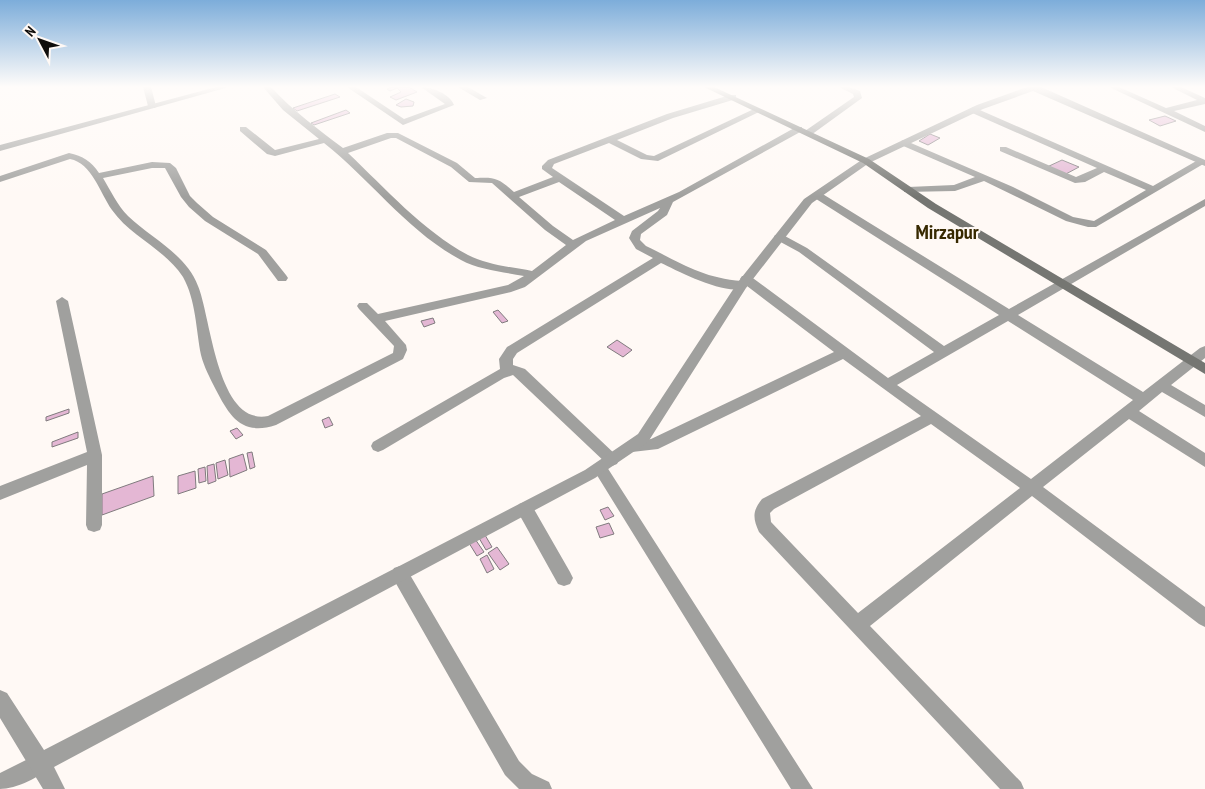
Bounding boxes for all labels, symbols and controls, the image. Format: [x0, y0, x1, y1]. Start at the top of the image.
north arrow [15, 15, 65, 65]
text: N [21, 23, 39, 40]
district label: Mirzapur [915, 219, 979, 245]

